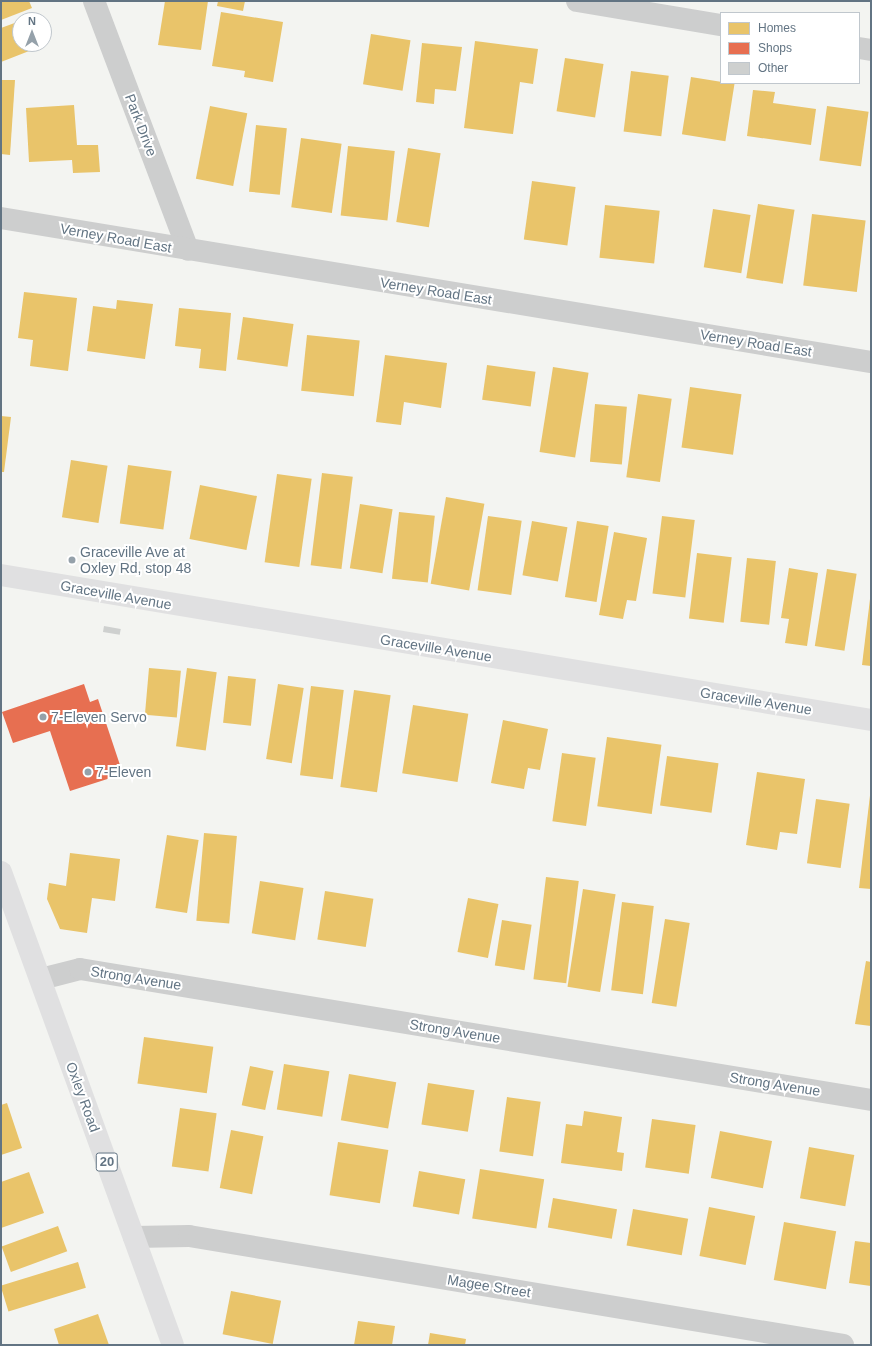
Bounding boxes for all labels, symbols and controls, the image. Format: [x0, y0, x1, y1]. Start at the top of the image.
north arrow [12, 12, 52, 52]
legend [720, 12, 860, 84]
text: N [28, 15, 36, 27]
text: Homes [758, 21, 796, 35]
text: Shops [758, 41, 792, 55]
text: Other [758, 61, 788, 75]
street label: Park Drive [121, 91, 161, 159]
street label: Verney Road East [59, 220, 173, 256]
street label: Verney Road East [379, 274, 493, 308]
street label: Verney Road East [699, 326, 813, 360]
place label: Graceville Ave at Oxley Rd, stop 48 [80, 544, 191, 576]
marker: Graceville Ave at Oxley Rd, stop 48 [67, 555, 77, 565]
street label: Graceville Avenue [59, 577, 173, 613]
street label: Graceville Avenue [379, 631, 493, 665]
street label: Graceville Avenue [699, 684, 813, 718]
place label: 7-Eleven Servo [51, 709, 147, 725]
marker: 7-Eleven Servo [38, 712, 48, 722]
place label: 7-Eleven [96, 764, 151, 780]
marker: 7-Eleven [83, 767, 93, 777]
street label: Strong Avenue [89, 962, 183, 994]
street label: Strong Avenue [408, 1015, 502, 1047]
street label: Oxley Road [63, 1060, 103, 1134]
street label: Strong Avenue [728, 1068, 822, 1100]
road number: 20 [95, 1151, 119, 1173]
street label: Magee Street [446, 1271, 532, 1301]

